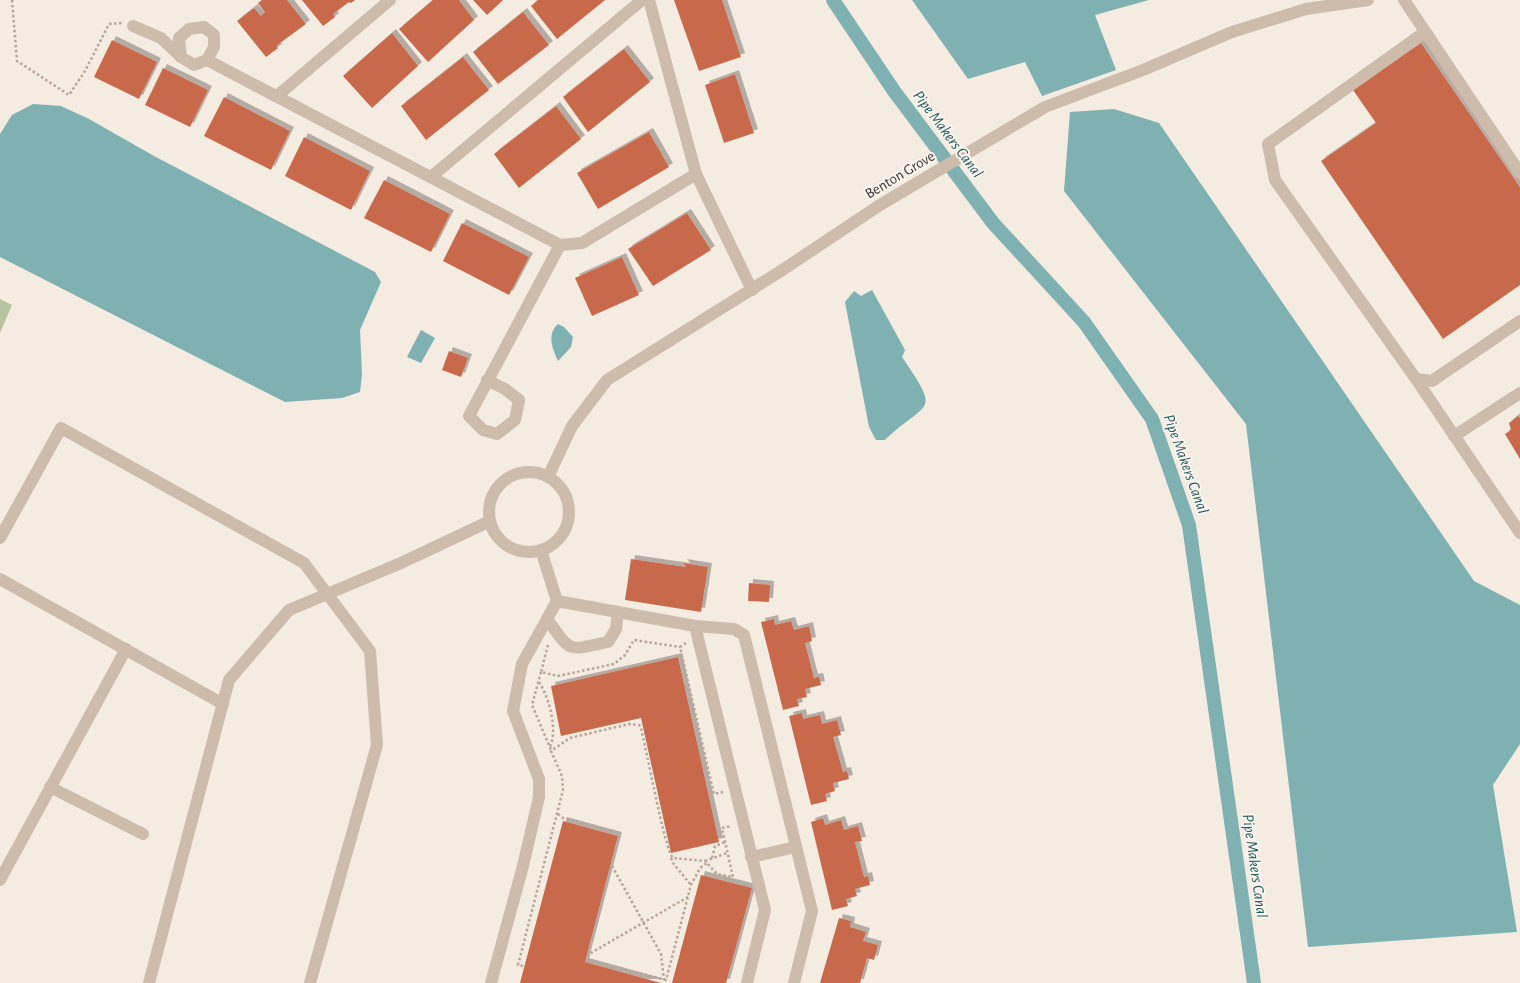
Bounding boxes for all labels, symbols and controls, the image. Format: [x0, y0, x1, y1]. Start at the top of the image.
water label: Pipe Makers Canal [909, 87, 986, 181]
street label: Benton Grove [863, 148, 937, 202]
water label: Pipe Makers Canal [1160, 412, 1211, 516]
water label: Pipe Makers Canal [1239, 813, 1270, 919]

